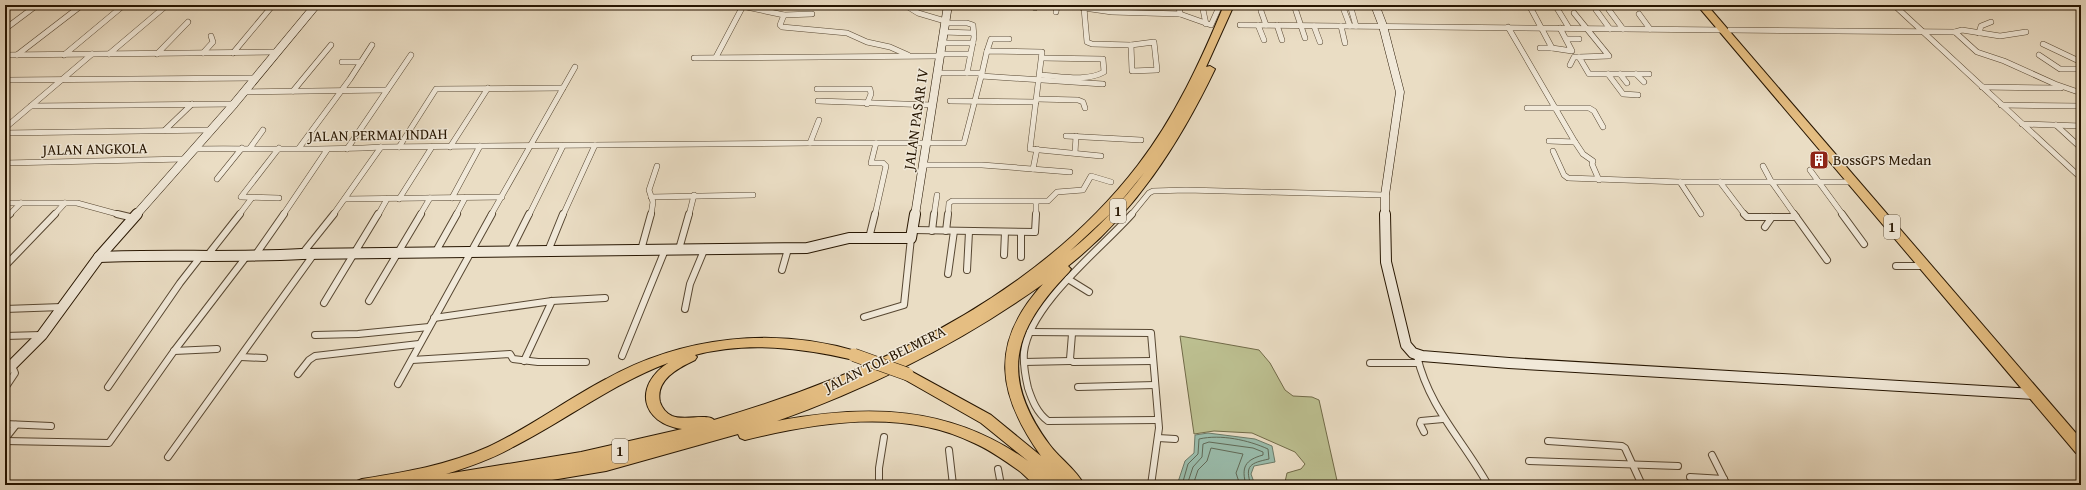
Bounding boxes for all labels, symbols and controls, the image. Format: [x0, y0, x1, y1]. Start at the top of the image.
street label: JALAN PASAR IV [898, 67, 933, 173]
street label: JALAN PERMAI INDAH [306, 123, 448, 146]
street label: JALAN ANGKOLA [40, 137, 148, 160]
building icon: BossGPS Medan [1808, 149, 1830, 171]
place label: BossGPS Medan [1833, 149, 1932, 170]
road number: 1 [1110, 199, 1126, 223]
road number: 1 [1884, 215, 1900, 239]
street label: JALAN TOL BELMERA [819, 320, 949, 398]
road number: 1 [612, 439, 628, 463]

